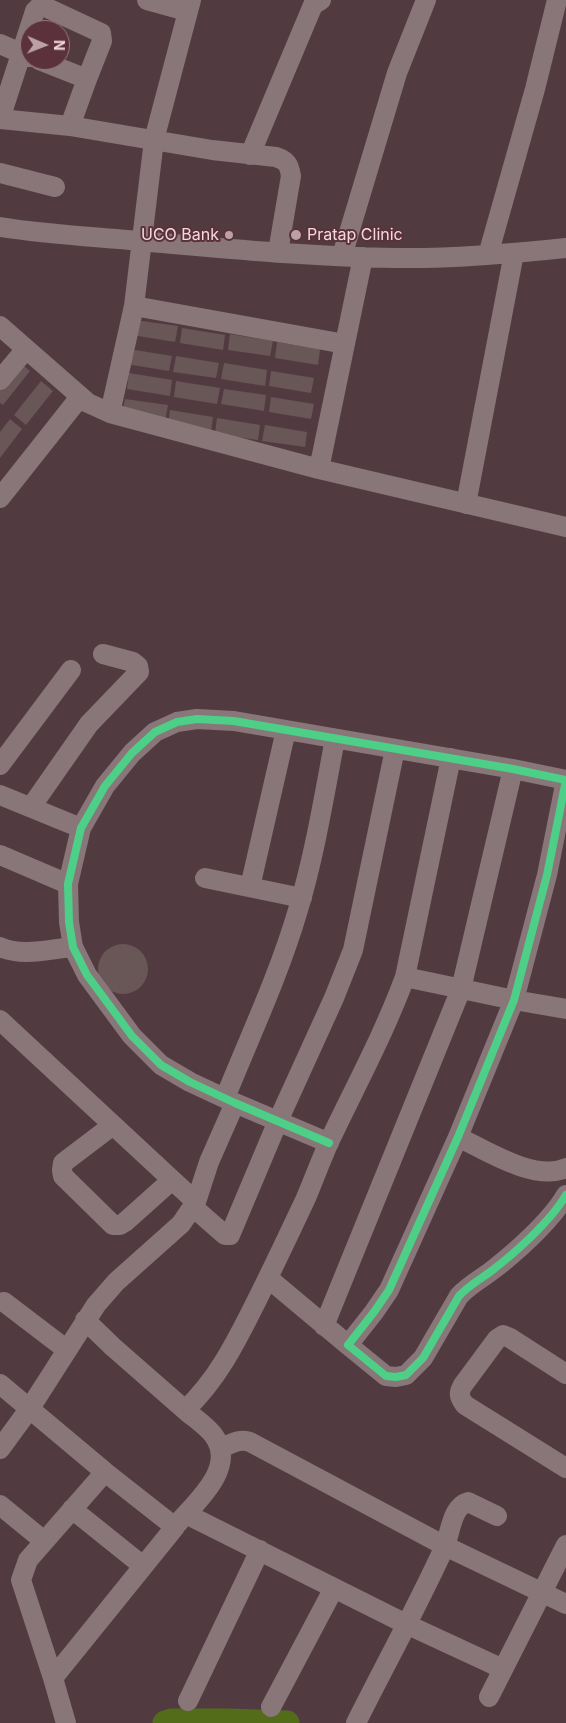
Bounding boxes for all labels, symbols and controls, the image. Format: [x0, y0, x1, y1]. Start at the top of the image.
north arrow [20, 20, 70, 70]
text: N [51, 40, 68, 51]
place label: UCO Bank [141, 225, 219, 245]
place label: Pratap Clinic [307, 225, 403, 245]
marker: Pratap Clinic [289, 228, 303, 242]
marker: UCO Bank [223, 229, 235, 241]

